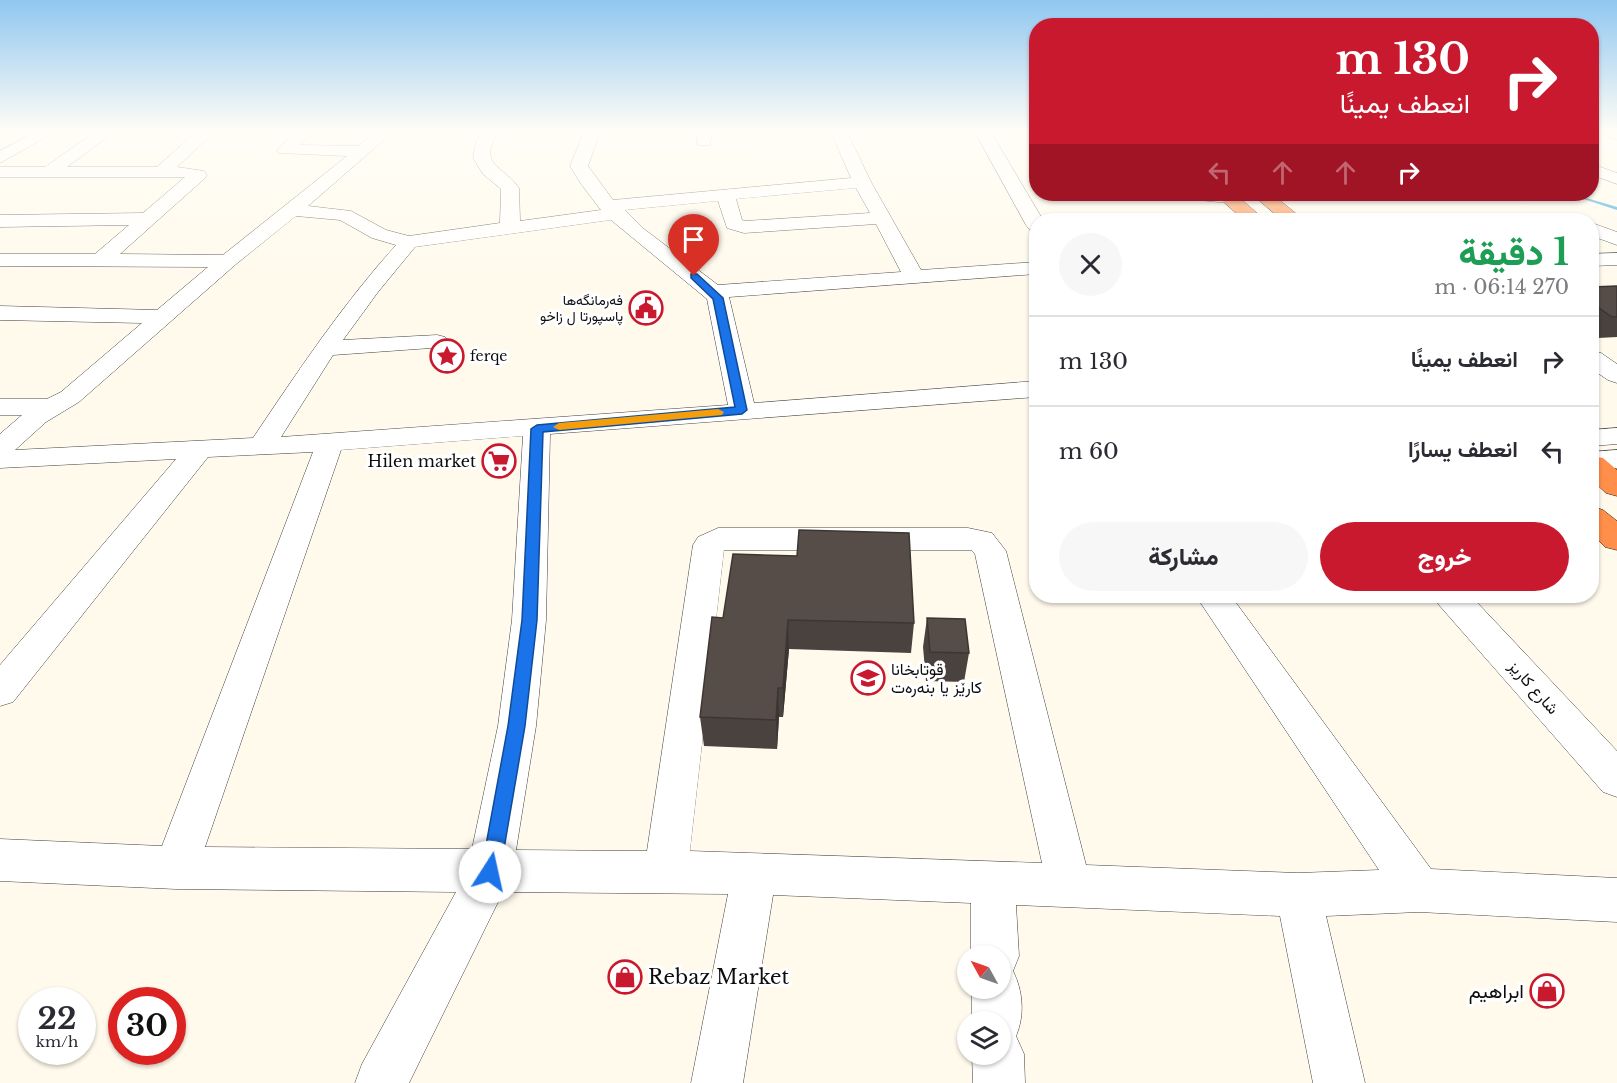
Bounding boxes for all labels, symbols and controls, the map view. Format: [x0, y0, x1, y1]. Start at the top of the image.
text: 130 m [1336, 33, 1470, 85]
icon: right [1491, 42, 1569, 120]
text: انعطف يمينًا [1340, 87, 1470, 120]
icon: left [1203, 156, 1236, 189]
icon: ahead [1266, 156, 1299, 189]
icon: ahead [1329, 156, 1362, 189]
icon: right [1392, 156, 1425, 189]
pin [668, 214, 719, 276]
icon: arrive [677, 223, 710, 256]
text: 1 دقيقة [1458, 230, 1569, 275]
button: close [1059, 233, 1122, 296]
text: 270 m · 06:14 [1435, 275, 1569, 299]
public building icon: فەرمانگەها پاسپورتا ل زاخو [628, 290, 664, 326]
place label: فەرمانگەها پاسپورتا ل زاخو [540, 291, 623, 326]
place icon: ferqe [429, 338, 465, 374]
icon: right [1536, 345, 1569, 378]
text: انعطف يمينًا [1411, 346, 1518, 373]
place label: ferqe [470, 347, 507, 365]
text: 130 m [1059, 348, 1128, 375]
icon: left [1536, 435, 1569, 468]
text: انعطف يسارًا [1408, 436, 1518, 463]
text: 60 m [1059, 438, 1119, 465]
supermarket icon: Hilen market [481, 443, 517, 479]
place label: Hilen market [368, 451, 476, 471]
button: مشاركة [1059, 522, 1308, 591]
button: خروج [1320, 522, 1569, 591]
street label: شارع كاريز [1503, 655, 1563, 719]
place label: قوتابخانا کارێز یا بنەرەت [891, 659, 982, 698]
school or university icon: قوتابخانا کارێز یا بنەرەت [850, 660, 886, 696]
position arrow [458, 840, 522, 904]
north arrow [957, 945, 1011, 999]
map controls [957, 945, 1011, 1065]
shop icon: Rebaz Market [607, 959, 643, 995]
place label: Rebaz Market [648, 965, 790, 989]
shop icon: ابراهيم [1529, 973, 1565, 1009]
place label: ابراهيم [1469, 979, 1524, 1004]
speed limit sign: 30 [108, 987, 186, 1065]
text: 22 [37, 1000, 77, 1037]
button: layers [957, 1011, 1011, 1065]
text: km/h [36, 1032, 78, 1051]

